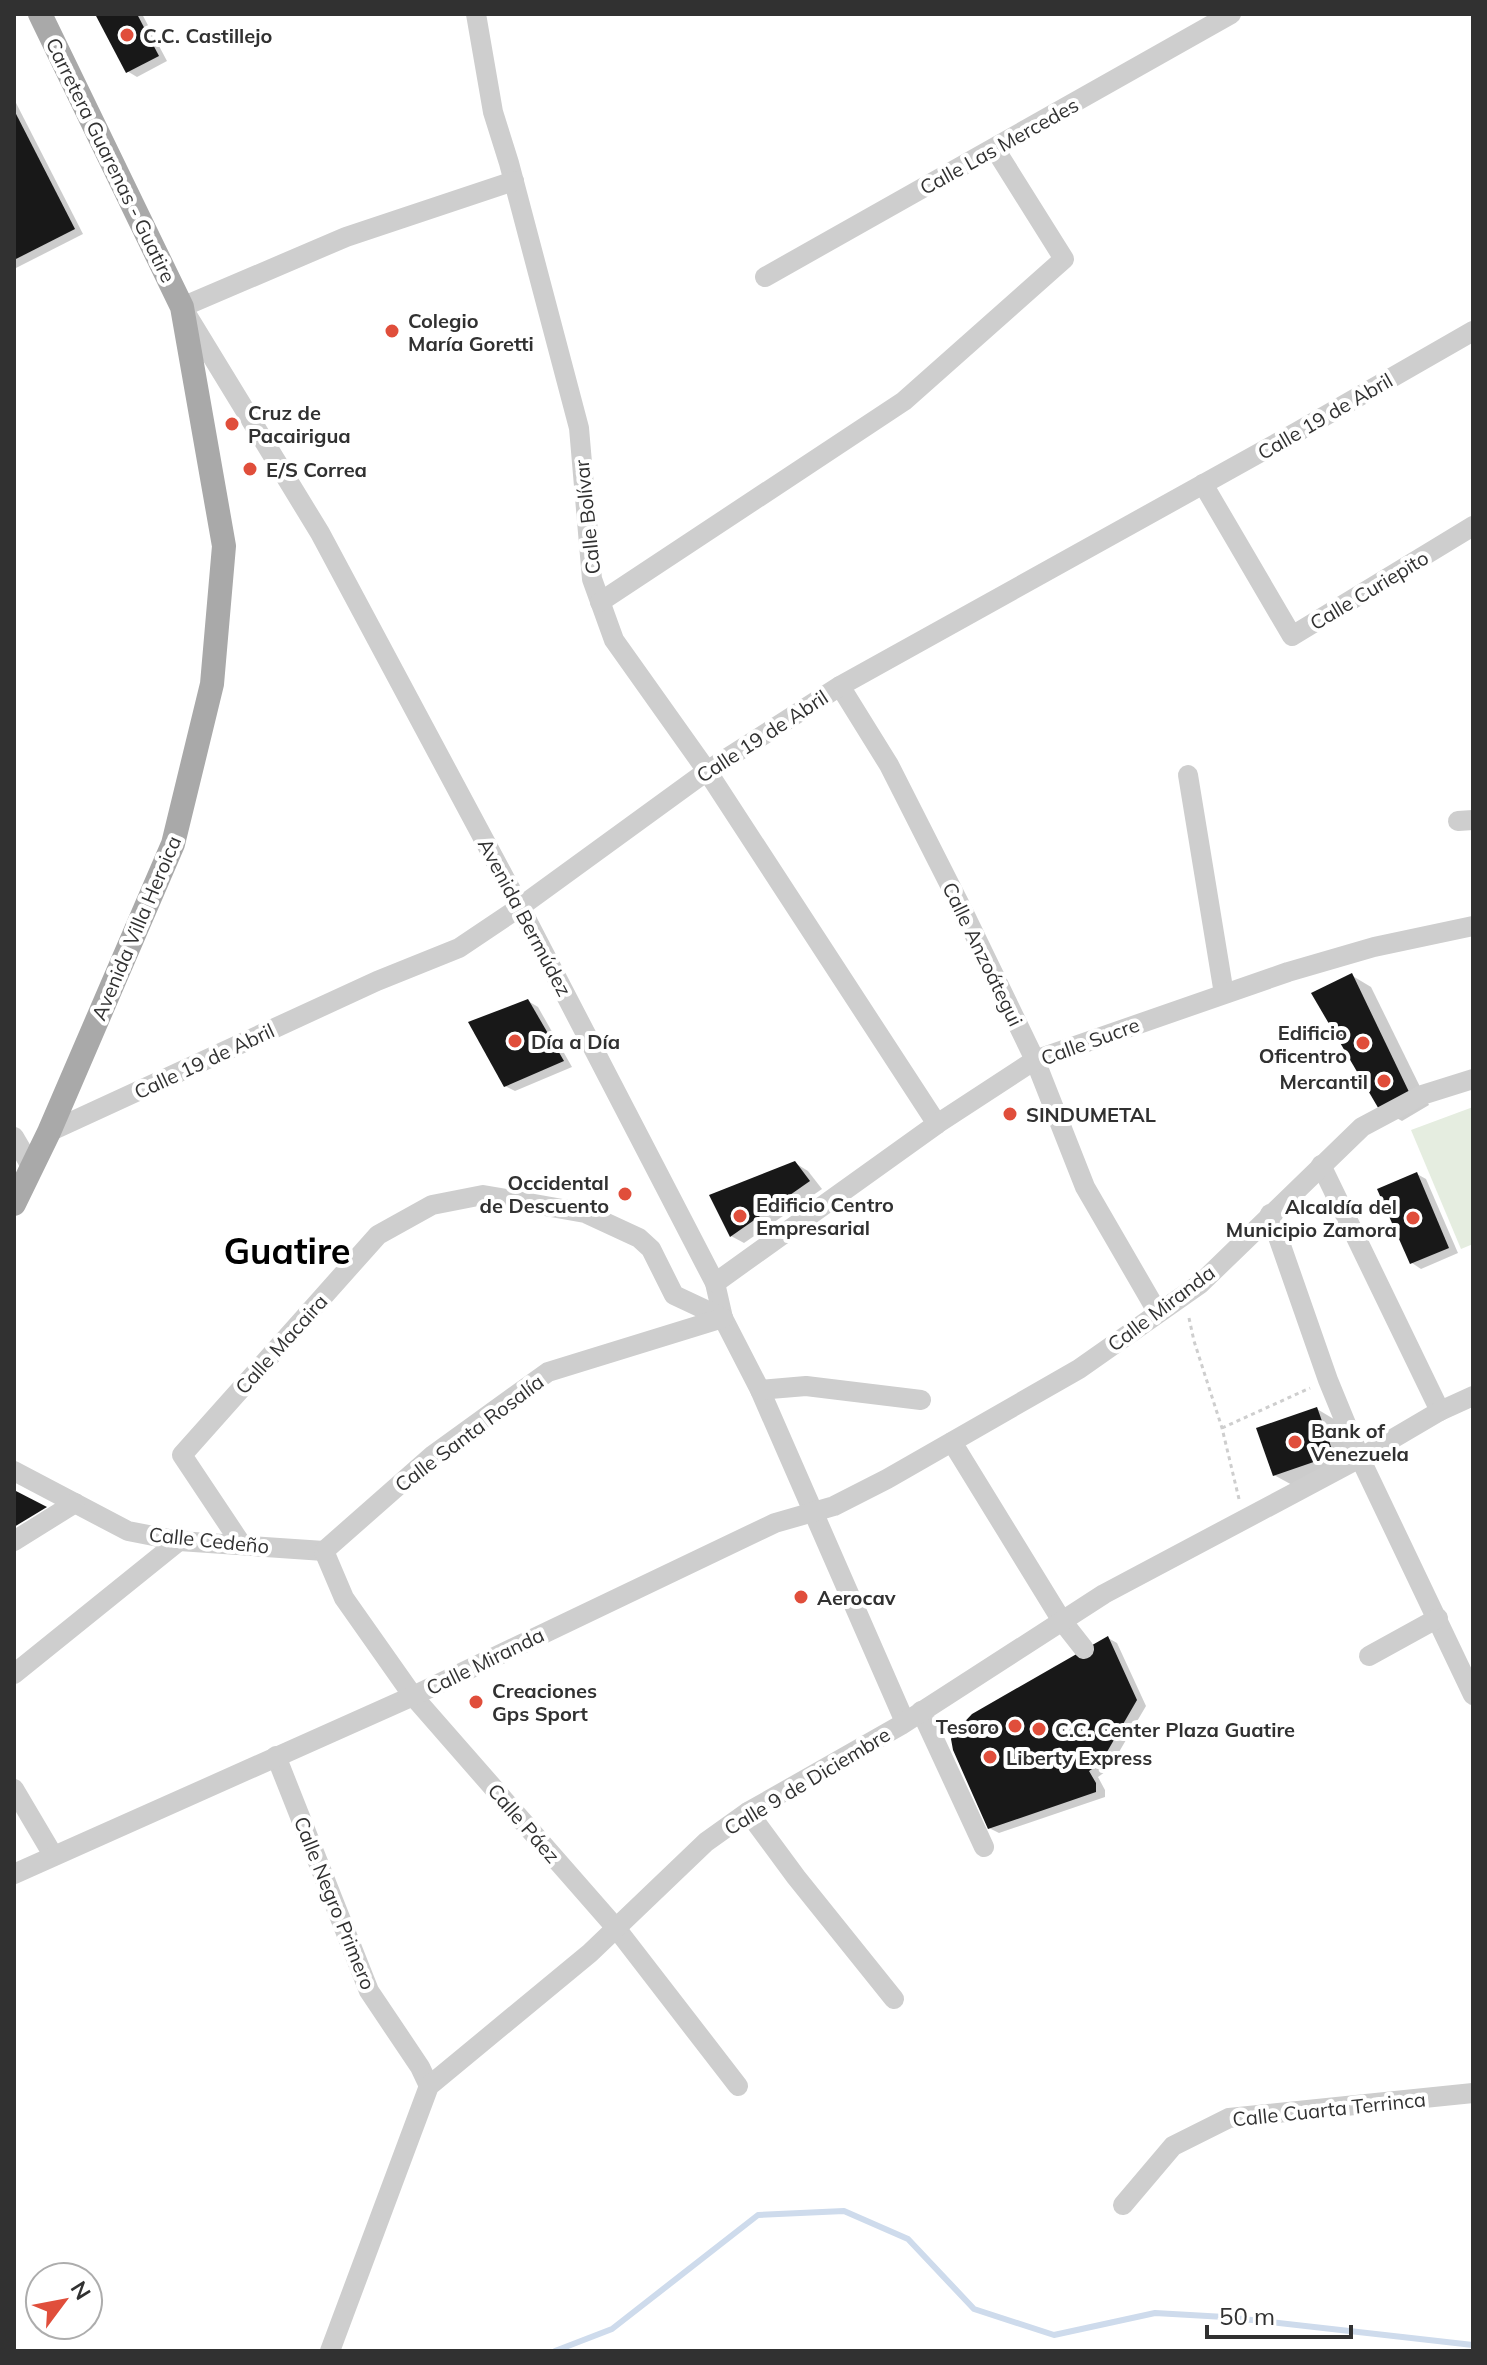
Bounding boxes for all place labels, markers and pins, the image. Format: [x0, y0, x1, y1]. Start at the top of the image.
place label: C.C. Castillejo [143, 23, 273, 48]
marker: C.C. Castillejo [118, 26, 136, 44]
place label: Colegio María Goretti [408, 308, 534, 356]
marker: Colegio María Goretti [383, 322, 401, 340]
place label: Cruz de Pacairigua [248, 400, 351, 448]
marker: Cruz de Pacairigua [223, 415, 241, 433]
place label: E/S Correa [266, 457, 367, 482]
marker: E/S Correa [241, 460, 259, 478]
place label: Edificio Oficentro [1259, 1020, 1347, 1068]
place label: Día a Día [531, 1029, 620, 1054]
marker: Día a Día [506, 1032, 524, 1050]
marker: Edificio Oficentro [1354, 1034, 1372, 1052]
place label: Mercantil [1279, 1069, 1368, 1094]
marker: Mercantil [1375, 1072, 1393, 1090]
place label: SINDUMETAL [1026, 1102, 1156, 1127]
marker: SINDUMETAL [1001, 1105, 1019, 1123]
place label: Occidental de Descuento [480, 1170, 609, 1218]
marker: Occidental de Descuento [616, 1185, 634, 1203]
place label: Edificio Centro Empresarial [756, 1192, 894, 1240]
place label: Alcaldía del Municipio Zamora [1226, 1194, 1397, 1242]
marker: Edificio Centro Empresarial [731, 1207, 749, 1225]
marker: Alcaldía del Municipio Zamora [1404, 1209, 1422, 1227]
place label: Bank of Venezuela [1310, 1418, 1409, 1466]
marker: Bank of Venezuela [1286, 1433, 1304, 1451]
place label: Aerocav [817, 1585, 896, 1610]
marker: Aerocav [792, 1588, 810, 1606]
place label: Creaciones Gps Sport [492, 1678, 597, 1726]
marker: Creaciones Gps Sport [467, 1693, 485, 1711]
place label: Tesoro [936, 1714, 999, 1739]
marker: Tesoro [1006, 1717, 1024, 1735]
place label: C.C. Center Plaza Guatire [1055, 1717, 1295, 1742]
marker: C.C. Center Plaza Guatire [1030, 1720, 1048, 1738]
place label: Liberty Express [1006, 1745, 1152, 1770]
marker: Liberty Express [981, 1748, 999, 1766]

